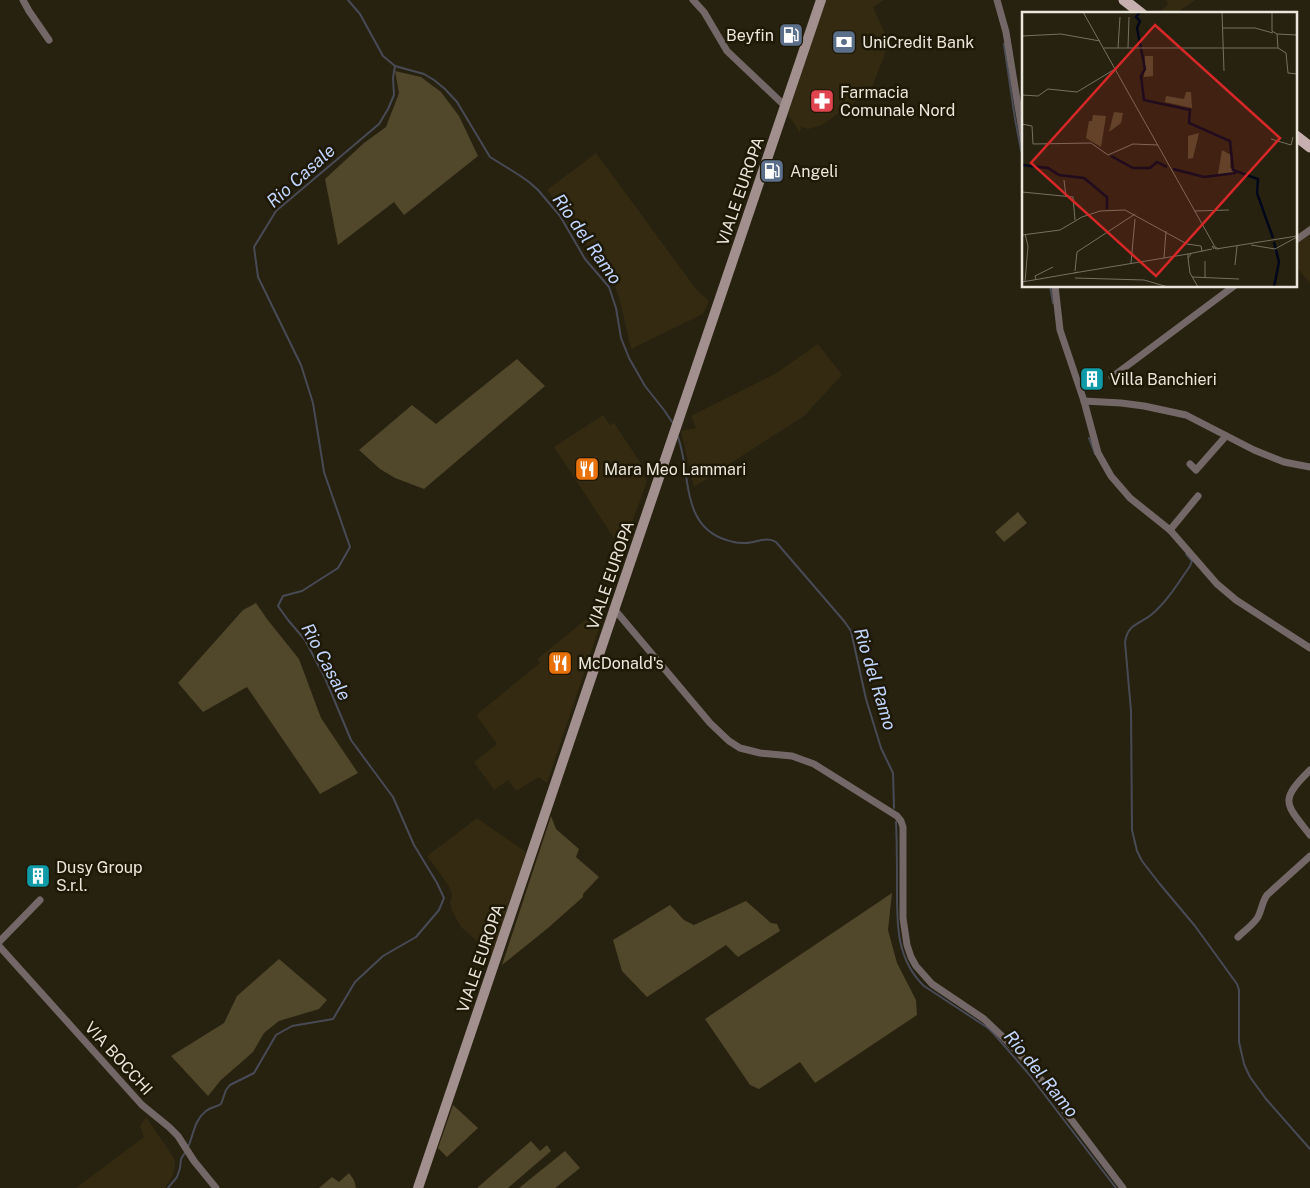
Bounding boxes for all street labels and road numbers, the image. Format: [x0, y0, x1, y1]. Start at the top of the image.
street label: VIALE EUROPA [713, 134, 768, 248]
street label: VIALE EUROPA [583, 518, 638, 632]
street label: VIALE EUROPA [453, 901, 508, 1015]
street label: VIA BOCCHI [81, 1018, 156, 1099]

